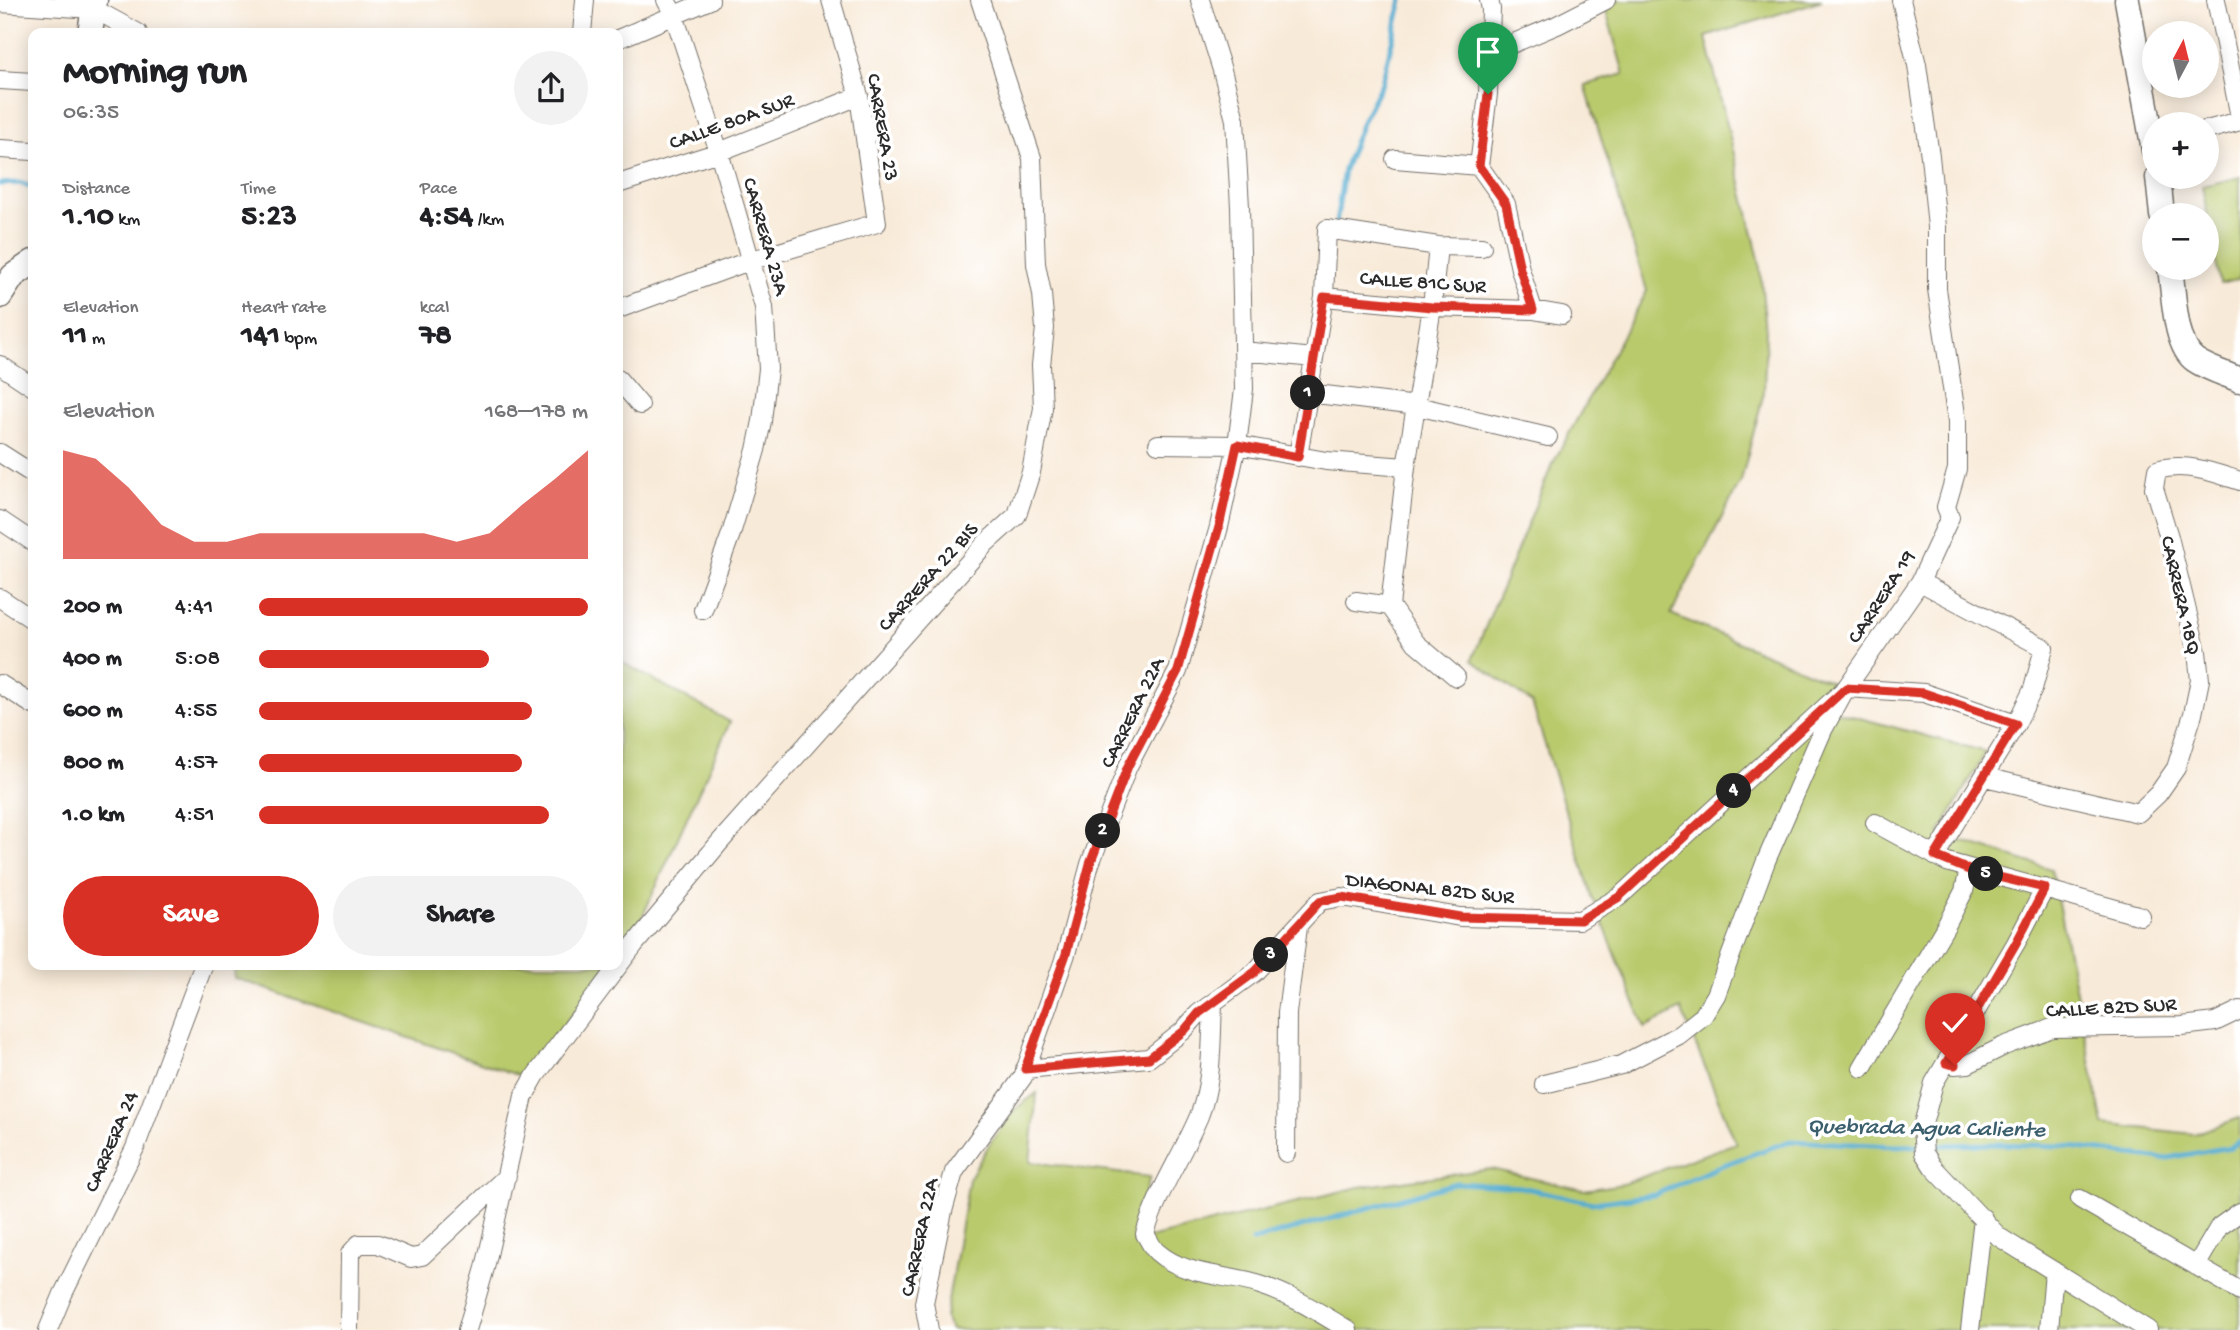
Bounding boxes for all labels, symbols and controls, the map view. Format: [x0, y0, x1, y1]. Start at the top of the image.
north arrow [2142, 21, 2219, 98]
map controls [2142, 21, 2219, 280]
pin [1458, 22, 1518, 94]
icon: arrive [1469, 33, 1507, 71]
button: share [514, 51, 588, 125]
text: Morning run [63, 52, 247, 96]
street label: CARRERA 23 [859, 72, 902, 183]
street label: CALLE 80A SUR [666, 89, 799, 157]
text: 06:35 [63, 100, 119, 127]
button: + [2142, 112, 2219, 189]
street label: CARRERA 23A [735, 175, 793, 300]
text: Distance [63, 178, 130, 201]
text: Time [241, 178, 276, 201]
text: Pace [420, 178, 457, 201]
text: 1.10 [63, 201, 114, 236]
text: 5:23 [241, 201, 297, 236]
text: 4:54 [420, 201, 473, 236]
button: − [2142, 203, 2219, 280]
text: km [114, 209, 140, 232]
text: /km [473, 209, 504, 232]
street label: CALLE 81C SUR [1359, 268, 1488, 301]
text: Elevation [63, 297, 139, 320]
text: Heart rate [241, 297, 326, 320]
text: kcal [420, 297, 449, 320]
text: 11 [63, 320, 87, 355]
text: 141 [241, 320, 280, 355]
text: 78 [420, 320, 452, 355]
text: m [87, 328, 105, 351]
text: bpm [280, 328, 317, 351]
pin: 1 [1290, 376, 1326, 410]
text: 1 [1304, 381, 1311, 404]
text: Elevation [63, 399, 154, 426]
text: 168–178 m [485, 399, 588, 426]
street label: CARRERA 22 BIS [874, 518, 985, 638]
street label: CARRERA 18Q [2153, 534, 2204, 658]
street label: CARRERA 19 [1844, 546, 1923, 649]
text: 200 m [63, 594, 122, 621]
text: 4:41 [175, 594, 213, 621]
text: 400 m [63, 646, 122, 673]
text: 5:08 [175, 646, 220, 673]
street label: CARRERA 22A [1097, 653, 1172, 773]
text: 600 m [63, 698, 123, 725]
text: 4:55 [175, 698, 217, 725]
text: 800 m [63, 750, 124, 777]
text: 4:57 [175, 750, 217, 777]
pin: 4 [1716, 774, 1752, 808]
text: 4 [1729, 779, 1738, 802]
text: 1.0 km [63, 802, 125, 829]
text: 4:51 [175, 802, 215, 829]
pin: 2 [1086, 814, 1120, 848]
text: 2 [1098, 819, 1107, 842]
pin: 5 [1968, 856, 2004, 892]
text: 5 [1981, 862, 1991, 885]
street label: DIAGONAL 82D SUR [1342, 869, 1516, 912]
button: Save [63, 876, 319, 956]
button: Share [333, 876, 588, 956]
pin: 3 [1254, 937, 1288, 972]
text: 3 [1266, 943, 1275, 966]
pin [1925, 993, 1985, 1065]
street label: CALLE 82D SUR [2045, 994, 2178, 1025]
icon: check [1936, 1004, 1974, 1042]
street label: CARRERA 24 [81, 1088, 146, 1197]
water label: Quebrada Agua Caliente [1807, 1114, 2046, 1145]
street label: CARRERA 22A [897, 1175, 946, 1299]

